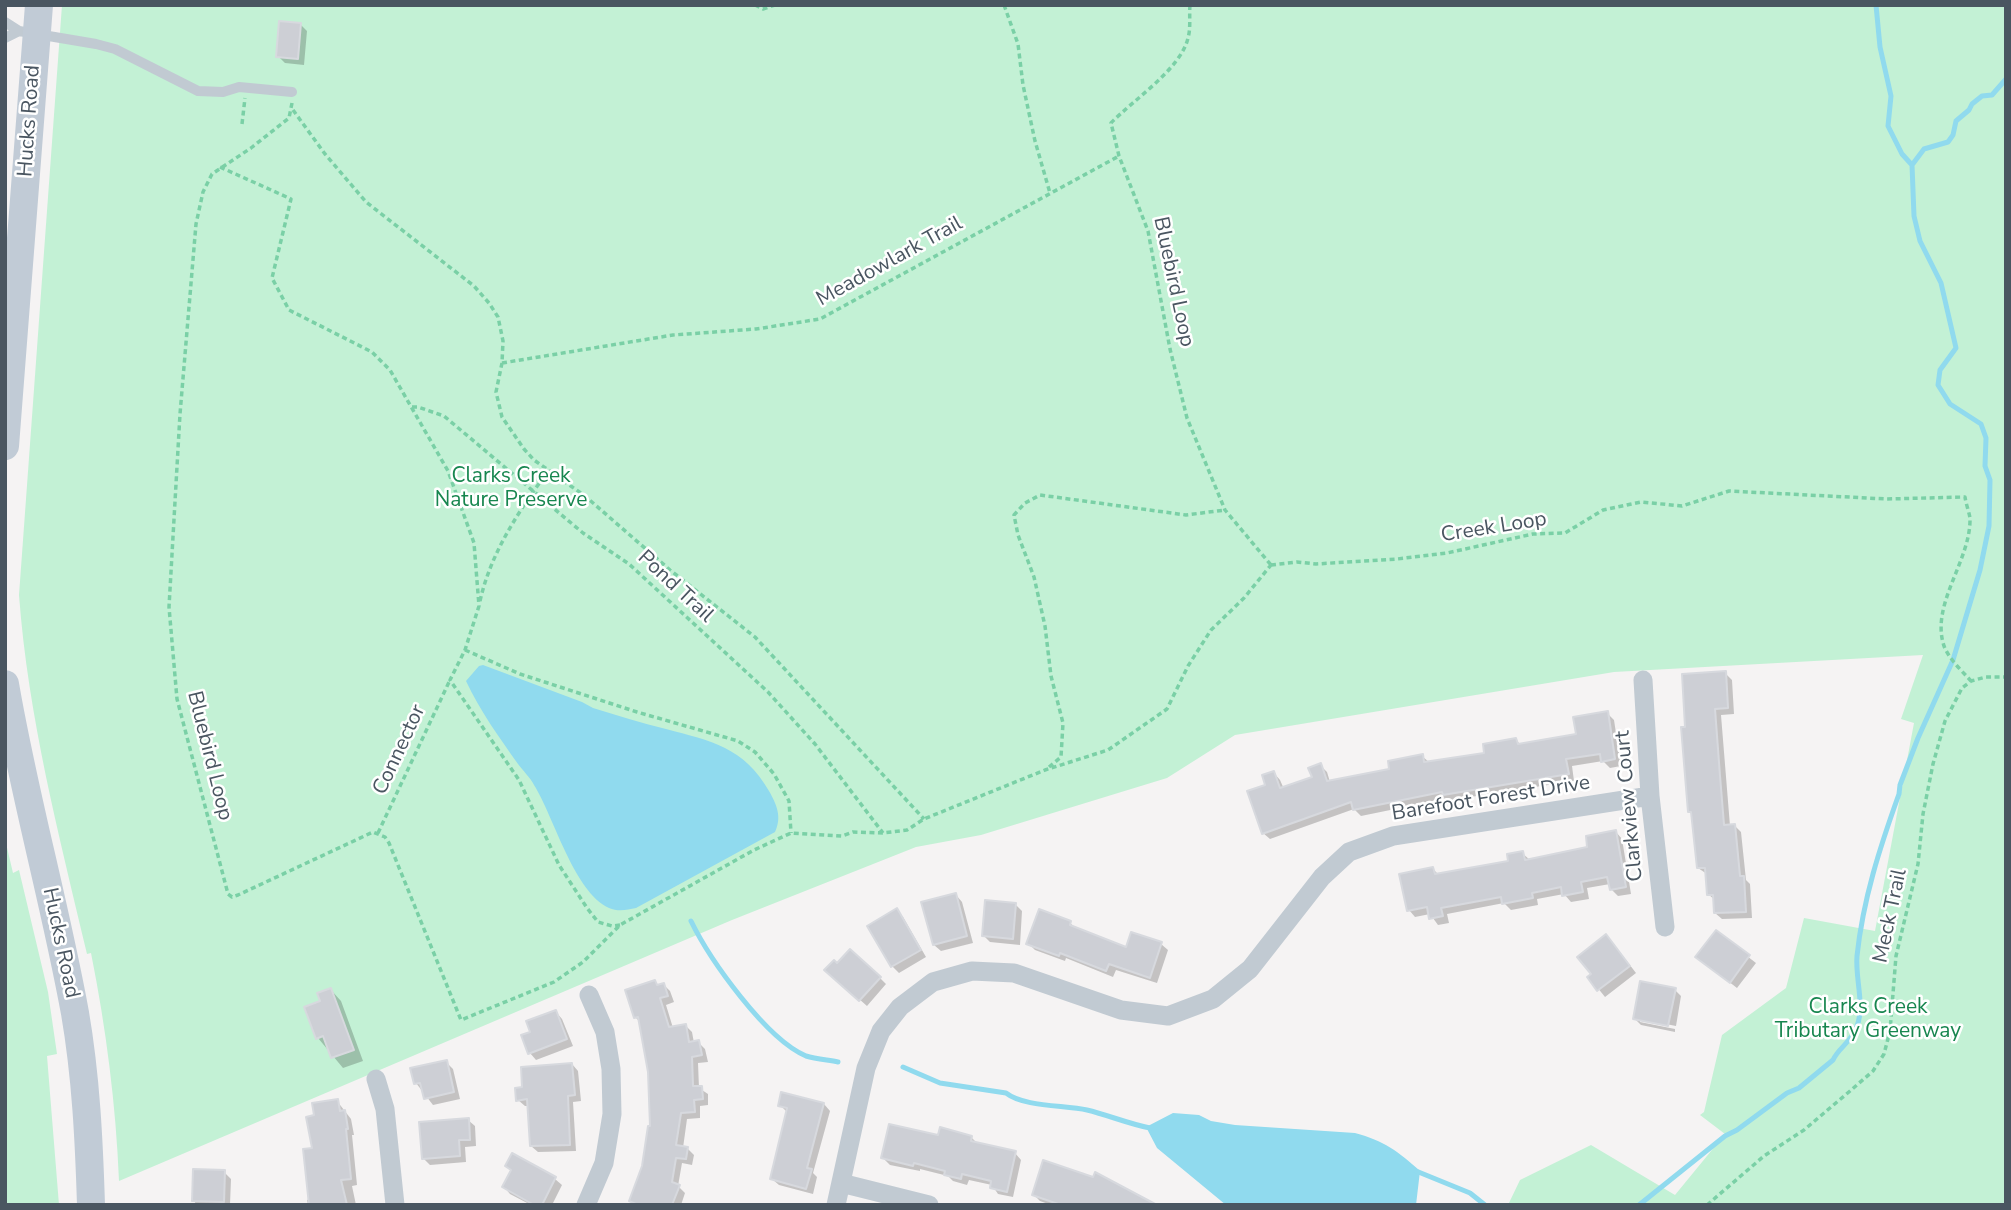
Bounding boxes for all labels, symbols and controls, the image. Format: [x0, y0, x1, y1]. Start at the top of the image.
street label: Hucks Road [14, 64, 46, 178]
street label: Meadowlark Trail [813, 211, 967, 313]
street label: Bluebird Loop [1147, 215, 1199, 349]
park label: Clarks Creek Nature Preserve [435, 464, 587, 514]
street label: Creek Loop [1439, 507, 1549, 549]
street label: Pond Trail [632, 545, 718, 629]
street label: Bluebird Loop [181, 689, 237, 823]
street label: Connector [368, 701, 432, 799]
street label: Clarkview Court [1611, 730, 1649, 882]
street label: Barefoot Forest Drive [1390, 771, 1592, 827]
street label: Meck Trail [1869, 867, 1913, 965]
street label: Hucks Road [36, 886, 84, 1000]
park label: Clarks Creek Tributary Greenway [1775, 995, 1961, 1045]

